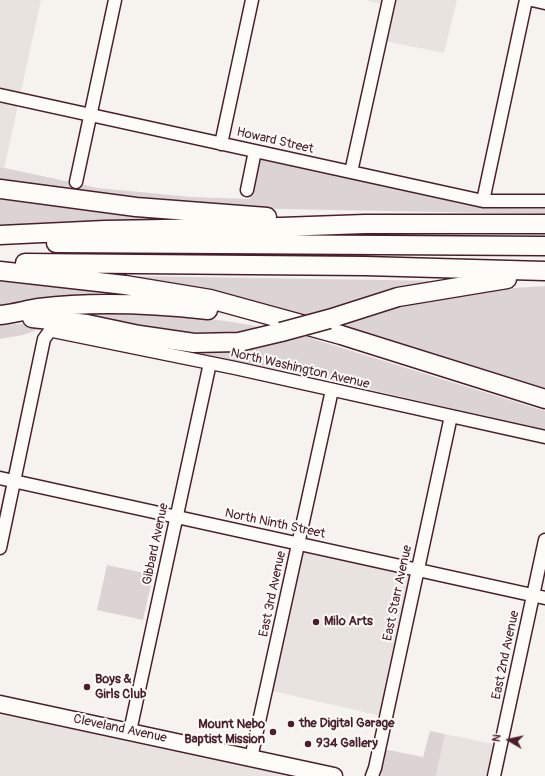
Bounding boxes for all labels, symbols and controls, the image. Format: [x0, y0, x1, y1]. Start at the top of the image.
street label: Howard Street [235, 125, 315, 157]
street label: North Washington Avenue [229, 345, 371, 393]
street label: Gibbard Avenue [140, 502, 172, 586]
street label: North Ninth Street [223, 506, 327, 542]
street label: East Starr Avenue [380, 544, 416, 642]
street label: East 3rd Avenue [256, 550, 290, 638]
street label: East 2nd Avenue [489, 609, 523, 701]
place label: Milo Arts [324, 614, 373, 630]
marker: Milo Arts [311, 617, 321, 627]
place label: Boys & Girls Club [95, 672, 146, 703]
marker: Boys & Girls Club [82, 682, 92, 692]
street label: Cleveland Avenue [72, 711, 168, 747]
place label: the Digital Garage [299, 716, 394, 732]
place label: Mount Nebo Baptist Mission [184, 717, 265, 748]
marker: the Digital Garage [286, 719, 296, 729]
north arrow [489, 720, 529, 760]
marker: Mount Nebo Baptist Mission [268, 727, 278, 737]
text: N [490, 733, 504, 743]
place label: 934 Gallery [316, 736, 378, 752]
marker: 934 Gallery [303, 739, 313, 749]

